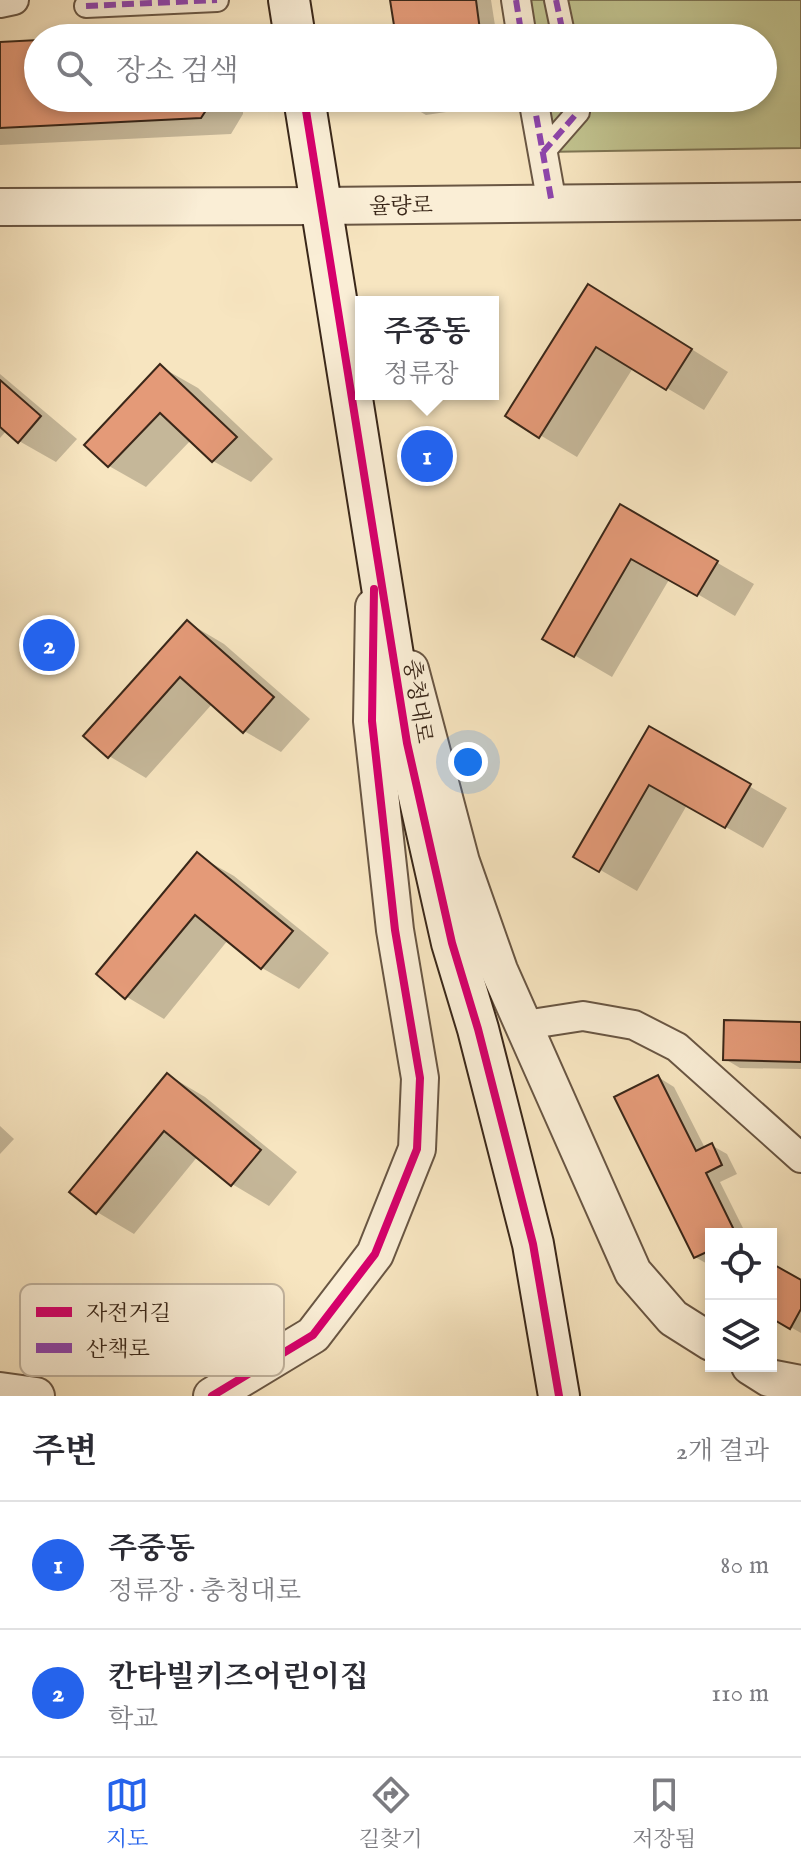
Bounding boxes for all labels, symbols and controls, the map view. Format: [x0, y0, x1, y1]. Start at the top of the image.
search box [24, 24, 777, 112]
icon: search [52, 46, 96, 90]
text: 장소 검색 [116, 53, 238, 91]
street label: 율량로 [369, 192, 433, 222]
popup [355, 296, 499, 400]
text: 주중동 [384, 314, 470, 352]
text: 정류장 [384, 358, 459, 391]
pin: 1 [401, 426, 453, 486]
pin: 2 [23, 615, 75, 675]
street label: 충청대로 [397, 657, 438, 745]
your location [448, 742, 488, 782]
map controls [705, 1228, 777, 1372]
button: locate [705, 1228, 777, 1300]
legend [20, 1284, 284, 1376]
text: 자전거길 [86, 1300, 171, 1328]
button: layers [705, 1300, 777, 1372]
text: 산책로 [86, 1336, 150, 1364]
text: 주변 [32, 1431, 98, 1474]
text: 2개 결과 [676, 1435, 769, 1468]
text: 주중동 [108, 1531, 195, 1569]
text: 1 [53, 1549, 63, 1582]
text: 80 m [720, 1549, 769, 1582]
text: 정류장 · 충청대로 [108, 1575, 301, 1608]
text: 칸타빌키즈어린이집 [108, 1659, 369, 1697]
text: 2 [52, 1677, 64, 1710]
text: 110 m [711, 1677, 769, 1710]
text: 학교 [108, 1703, 158, 1736]
tab: 지도 [105, 1773, 149, 1854]
tab: 길찾기 [359, 1773, 422, 1854]
tab: 저장됨 [632, 1773, 696, 1854]

